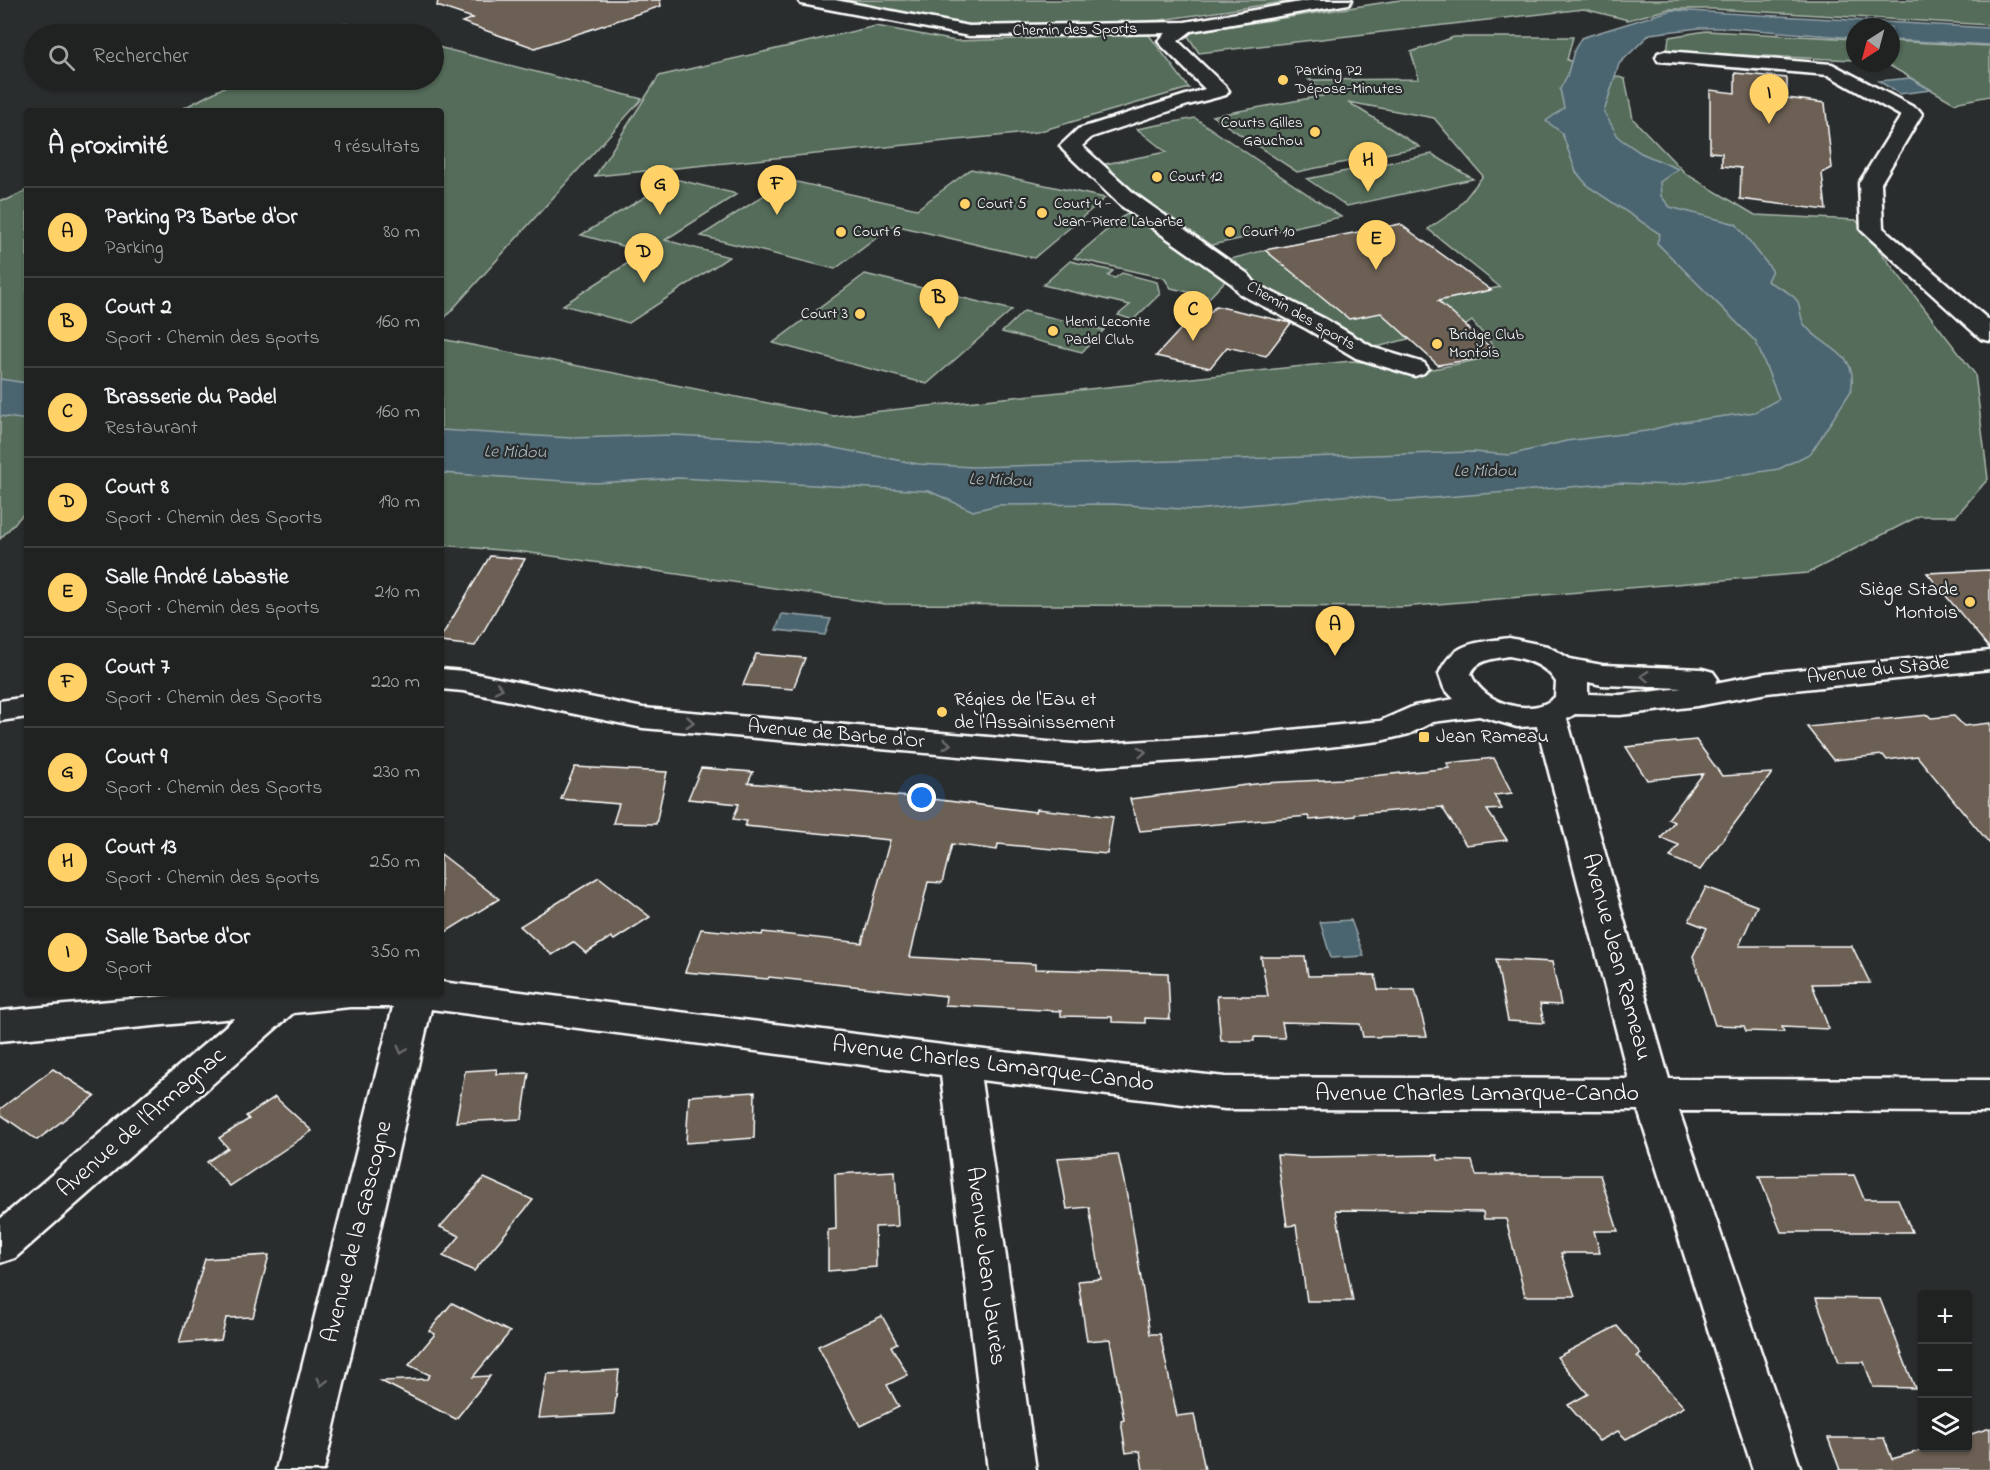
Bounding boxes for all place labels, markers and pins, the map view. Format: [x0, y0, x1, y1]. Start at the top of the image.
place label: Parking P2 Dépose-Minutes [1294, 59, 1403, 101]
marker: Parking P2 Dépose-Minutes [1276, 73, 1290, 87]
pin: I [1750, 74, 1788, 124]
place label: Courts Gilles Gauchou [1221, 111, 1303, 153]
marker: Courts Gilles Gauchou [1308, 125, 1322, 139]
pin: H [1348, 142, 1388, 192]
place label: Court 12 [1169, 165, 1223, 189]
pin: G [640, 166, 680, 215]
pin: F [758, 166, 796, 215]
marker: Court 12 [1150, 170, 1164, 184]
place label: Court 5 [977, 192, 1027, 216]
place label: Court 4 - Jean-Pierre Labarbe [1054, 192, 1184, 234]
marker: Court 5 [958, 197, 972, 211]
marker: Court 4 - Jean-Pierre Labarbe [1035, 206, 1049, 220]
place label: Court 6 [853, 220, 901, 244]
place label: Court 10 [1242, 220, 1295, 244]
pin: E [1356, 220, 1396, 270]
marker: Court 6 [834, 225, 848, 239]
marker: Court 10 [1223, 225, 1237, 239]
pin: D [624, 234, 664, 283]
pin: B [920, 280, 958, 329]
pin: C [1174, 292, 1212, 341]
place label: Court 3 [801, 302, 848, 326]
marker: Court 3 [853, 307, 867, 321]
place label: Henri Leconte Padel Club [1065, 310, 1151, 352]
place label: Bridge Club Montois [1448, 323, 1525, 365]
marker: Henri Leconte Padel Club [1046, 324, 1060, 338]
marker: Bridge Club Montois [1430, 337, 1444, 351]
place label: Siège Stade Montois [1859, 576, 1958, 628]
marker: Siège Stade Montois [1963, 595, 1977, 609]
pin: A [1316, 606, 1354, 656]
place label: Régies de l'Eau et de l'Assainissement [954, 686, 1116, 738]
marker: Régies de l'Eau et de l'Assainissement [935, 705, 949, 719]
place label: Jean Rameau [1436, 723, 1549, 752]
marker: Jean Rameau [1417, 730, 1431, 744]

